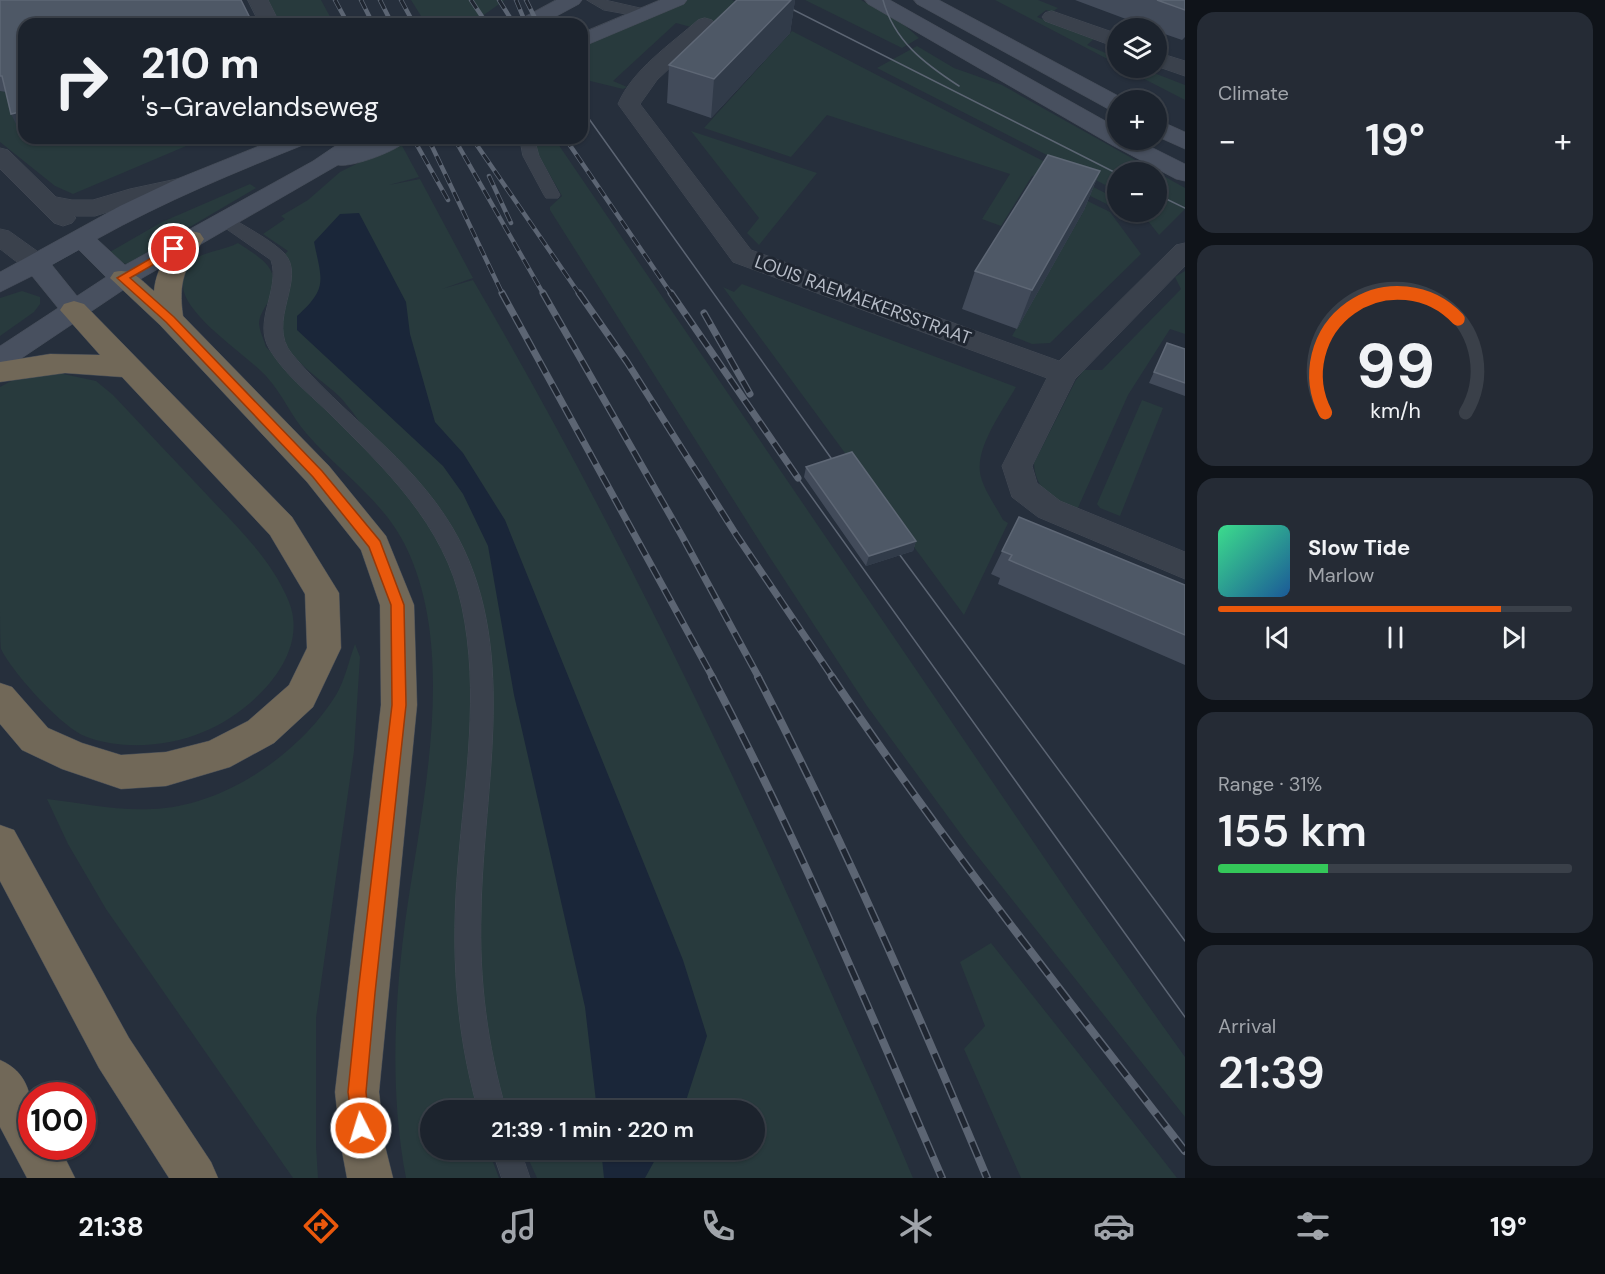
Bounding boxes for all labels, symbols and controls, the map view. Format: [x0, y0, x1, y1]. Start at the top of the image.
map controls [1107, 18, 1167, 222]
button: layers [1107, 18, 1167, 78]
text: 210 m [141, 36, 259, 91]
icon: right [42, 42, 120, 120]
text: Climate [1218, 80, 1289, 106]
text: 's-Gravelandseweg [141, 89, 379, 124]
button: + [1107, 90, 1167, 150]
text: 19° [1365, 110, 1425, 169]
text: − [1218, 119, 1236, 162]
text: + [1554, 119, 1572, 162]
button: − [1107, 162, 1167, 222]
pin [148, 223, 199, 274]
icon: arrive [157, 232, 190, 265]
street label: LOUIS RAEMAEKERSSTRAAT [751, 250, 975, 350]
text: 99 [1355, 325, 1435, 406]
text: km/h [1370, 397, 1420, 425]
text: Slow Tide [1308, 533, 1410, 562]
text: Marlow [1308, 562, 1374, 588]
icon: previous [1261, 621, 1294, 654]
icon: pause [1379, 621, 1412, 654]
icon: next [1497, 621, 1530, 654]
text: Range · 31% [1218, 771, 1322, 797]
text: 155 km [1218, 801, 1367, 860]
text: Arrival [1218, 1013, 1276, 1039]
text: 21:39 [1218, 1043, 1325, 1102]
speed limit sign: 100 [18, 1082, 96, 1160]
position arrow [329, 1096, 393, 1160]
text: 21:39 · 1 min · 220 m [491, 1115, 694, 1144]
icon: directions [300, 1205, 342, 1247]
icon: music [498, 1205, 540, 1247]
icon: phone [697, 1205, 739, 1247]
icon: climate [895, 1205, 937, 1247]
icon: car [1093, 1205, 1135, 1247]
icon: filters [1292, 1205, 1334, 1247]
text: 21:38 [78, 1209, 144, 1244]
text: 19° [1490, 1209, 1527, 1244]

